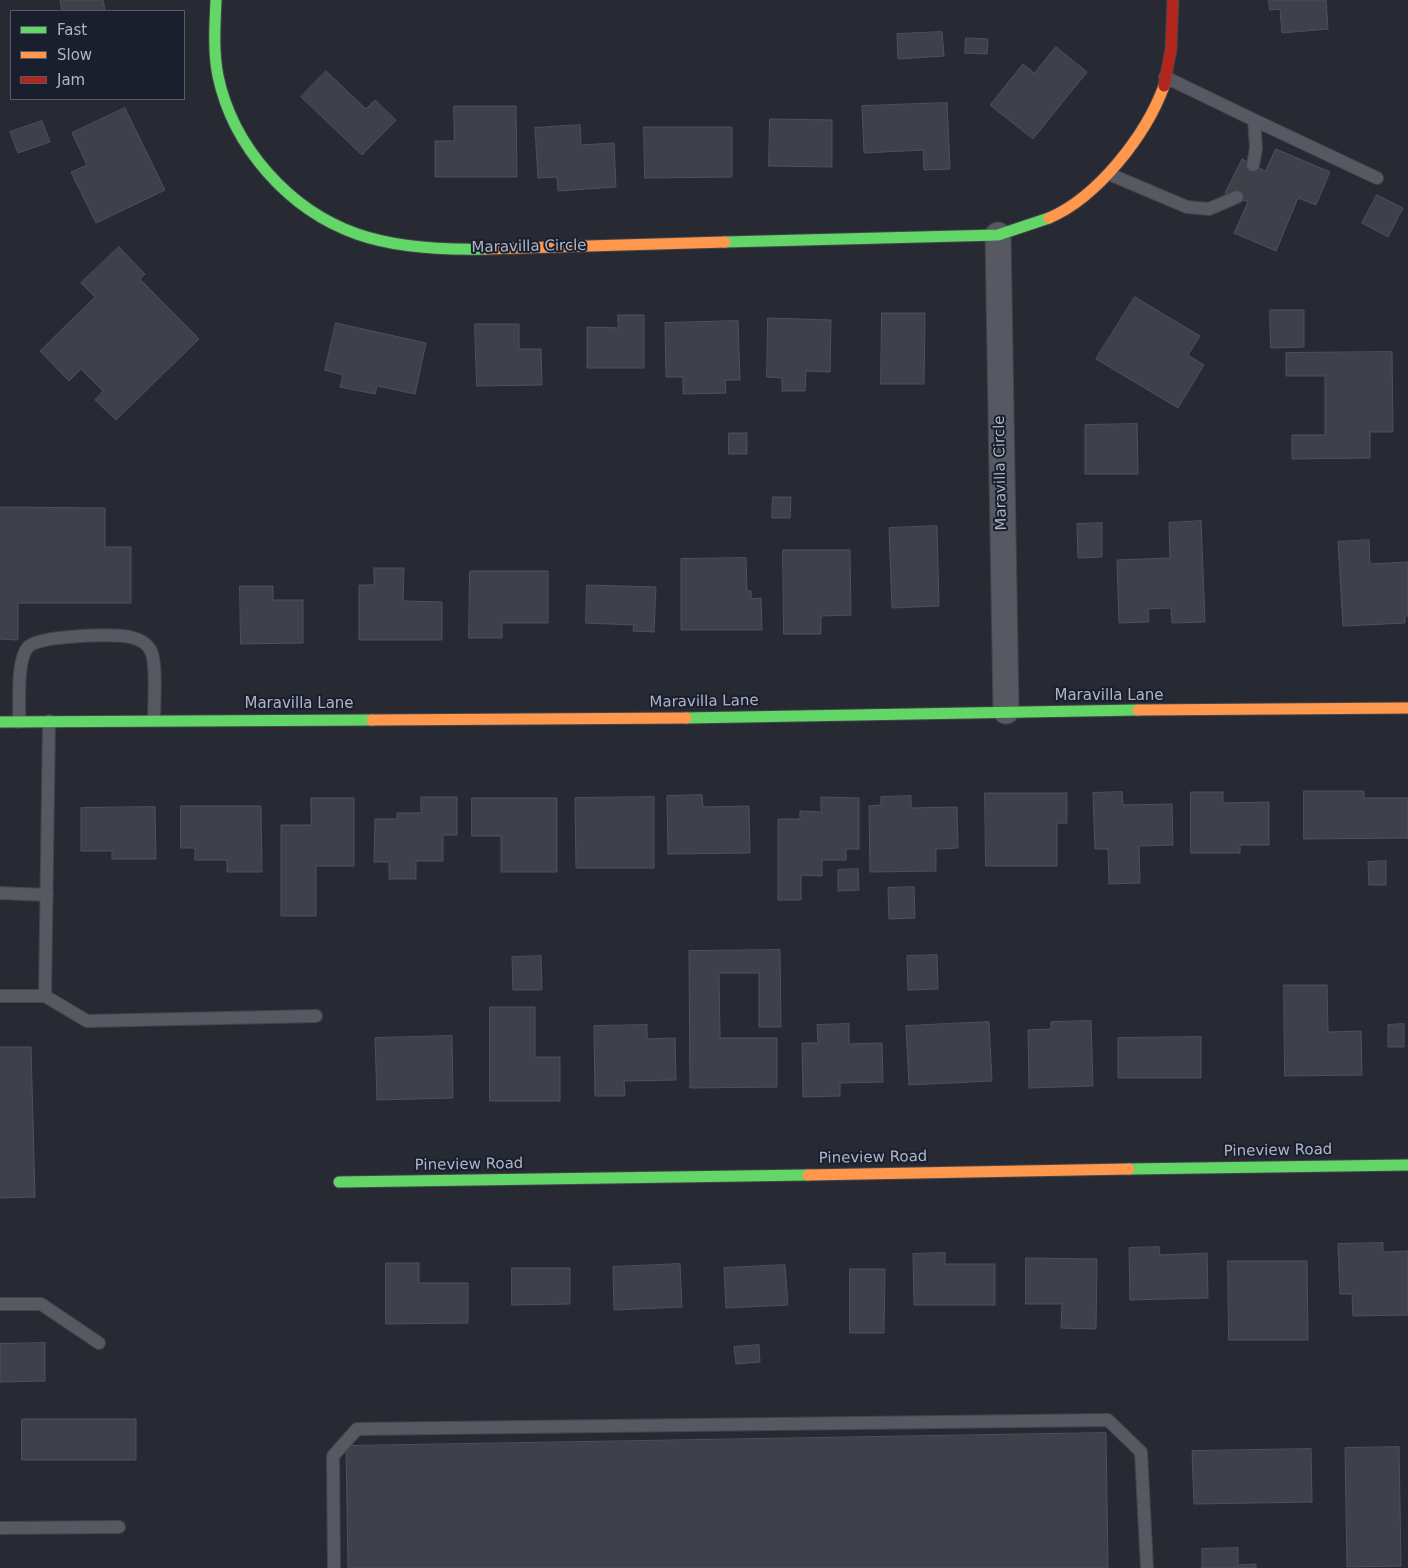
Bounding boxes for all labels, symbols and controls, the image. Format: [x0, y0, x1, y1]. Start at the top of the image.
legend [10, 10, 185, 100]
text: Fast [57, 21, 87, 39]
text: Slow [57, 46, 92, 64]
text: Jam [57, 71, 85, 89]
street label: Maravilla Circle [471, 237, 587, 257]
street label: Maravilla Circle [991, 415, 1011, 531]
street label: Maravilla Lane [1054, 687, 1164, 705]
street label: Maravilla Lane [649, 692, 759, 712]
street label: Maravilla Lane [244, 695, 354, 713]
street label: Pineview Road [1224, 1141, 1332, 1161]
street label: Pineview Road [819, 1148, 927, 1168]
street label: Pineview Road [415, 1155, 523, 1175]

